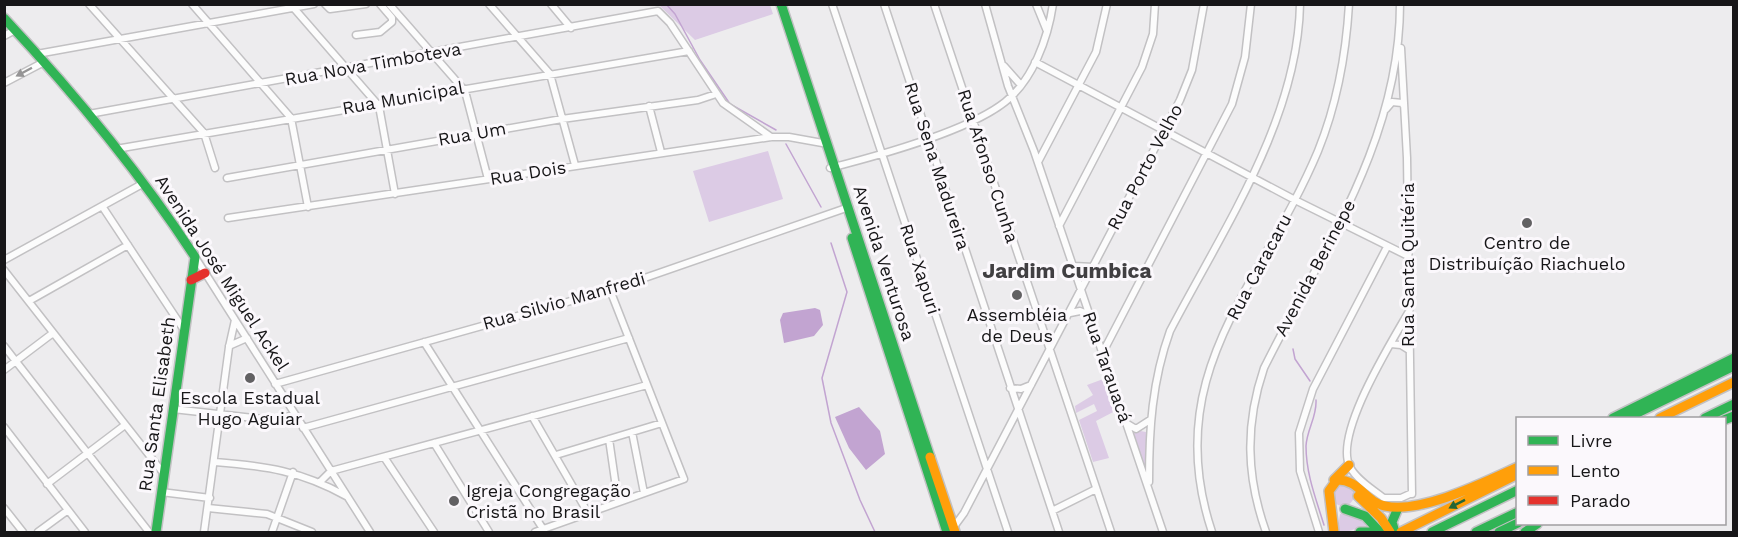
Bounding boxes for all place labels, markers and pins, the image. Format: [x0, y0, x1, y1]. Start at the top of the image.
marker: Centro de Distribuíção Riachuelo [1520, 216, 1534, 230]
place label: Centro de Distribuíção Riachuelo [1428, 232, 1626, 274]
marker: Assembléia de Deus [1010, 288, 1024, 302]
place label: Assembléia de Deus [967, 304, 1067, 346]
marker: Escola Estadual Hugo Aguiar [243, 371, 257, 385]
place label: Escola Estadual Hugo Aguiar [180, 387, 321, 429]
place label: Igreja Congregação Cristã no Brasil [466, 480, 631, 522]
marker: Igreja Congregação Cristã no Brasil [447, 494, 461, 508]

